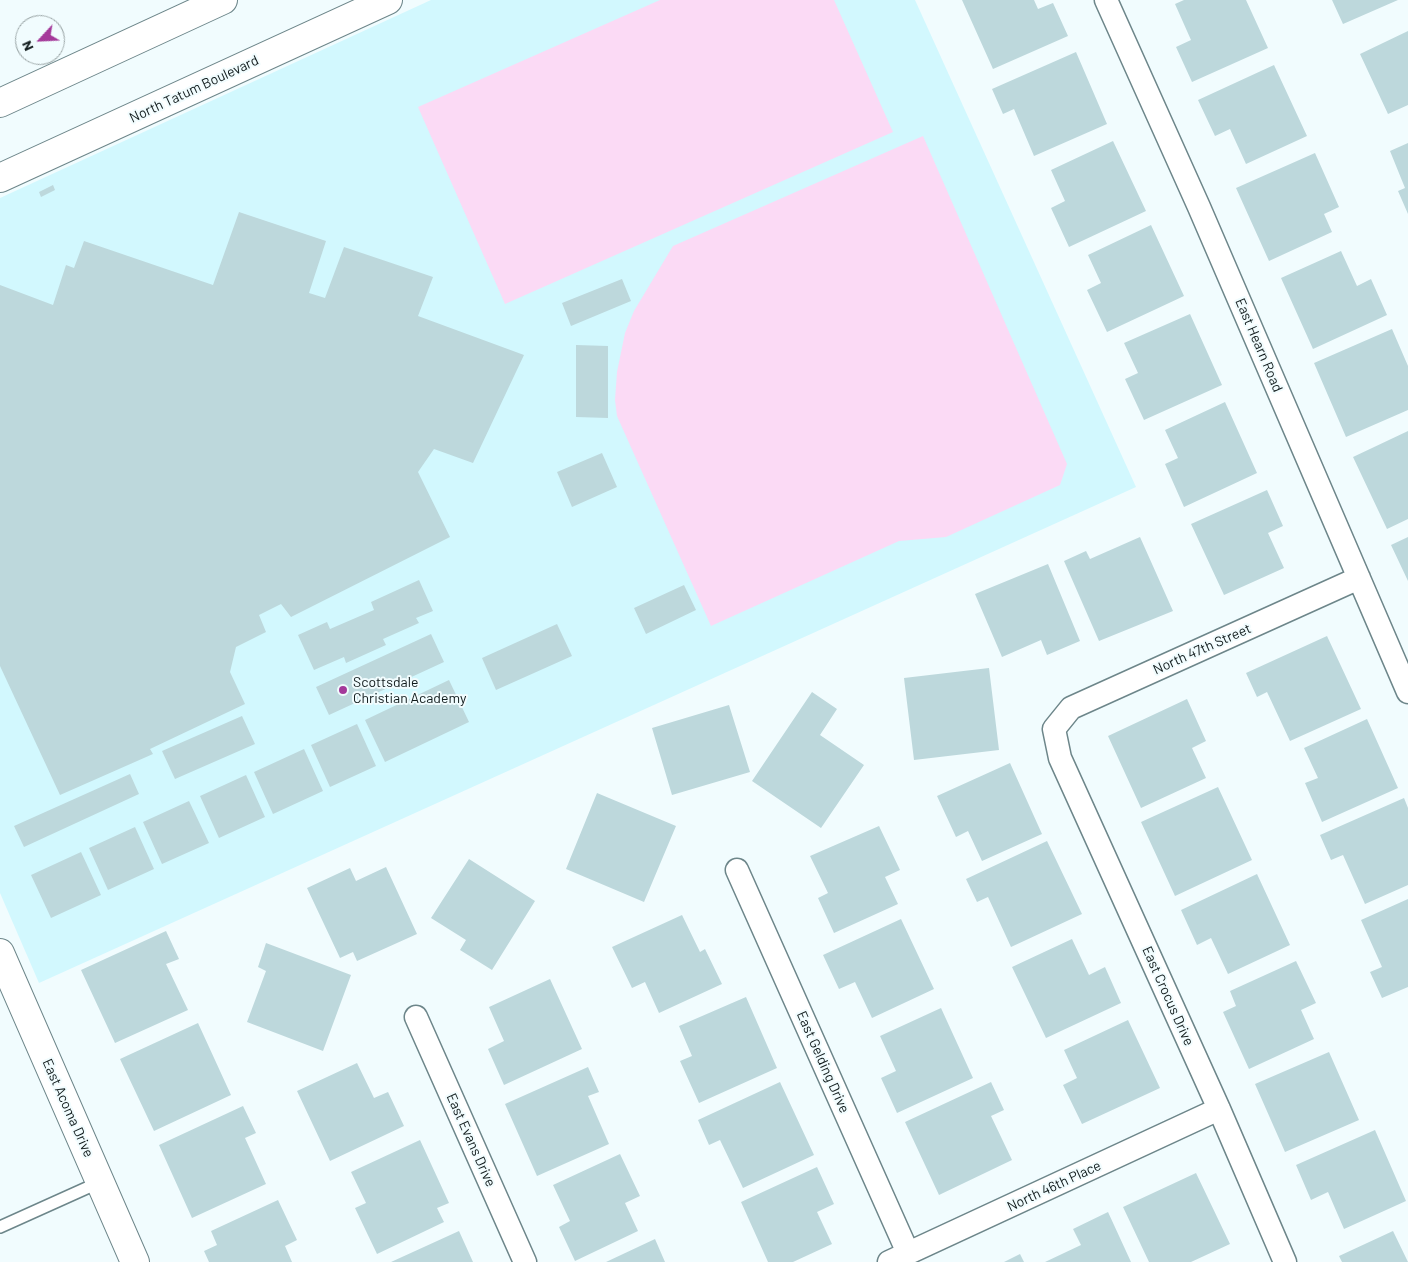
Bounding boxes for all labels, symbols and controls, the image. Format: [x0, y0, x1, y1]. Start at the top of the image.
north arrow [15, 15, 65, 65]
text: N [17, 38, 37, 54]
street label: North Tatum Boulevard [127, 52, 261, 126]
street label: East Hearn Road [1232, 296, 1286, 394]
street label: North 47th Street [1150, 620, 1254, 678]
place label: Scottsdale Christian Academy [353, 674, 466, 706]
marker: Scottsdale Christian Academy [337, 684, 349, 696]
street label: East Crocus Drive [1139, 944, 1197, 1048]
street label: East Gelding Drive [793, 1008, 853, 1116]
street label: East Acoma Drive [39, 1056, 97, 1160]
street label: East Evans Drive [443, 1091, 499, 1189]
street label: North 46th Place [1004, 1157, 1104, 1215]

